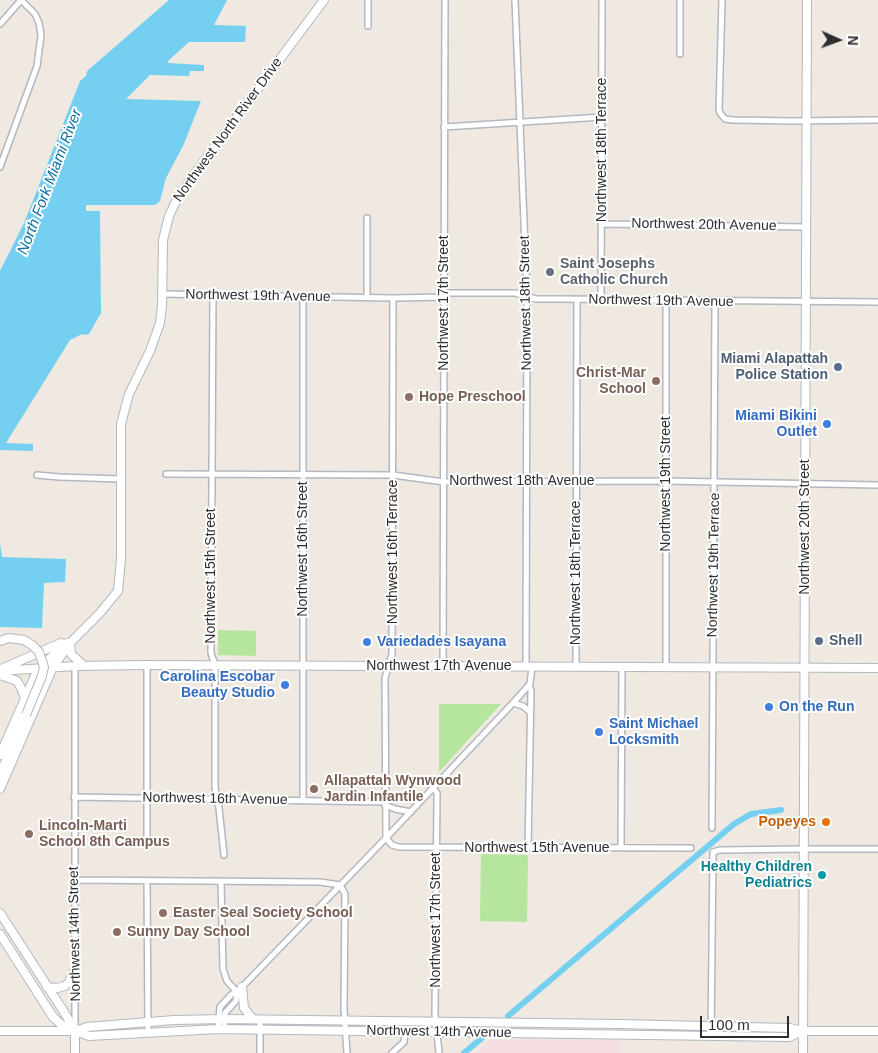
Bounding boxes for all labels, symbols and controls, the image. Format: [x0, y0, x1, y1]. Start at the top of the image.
north arrow [813, 15, 863, 65]
text: N [845, 35, 861, 46]
street label: Northwest North River Drive [170, 55, 286, 205]
street label: Northwest 18th Terrace [594, 78, 610, 222]
water label: North Fork Miami River [14, 107, 86, 257]
street label: Northwest 20th Avenue [631, 215, 777, 235]
street label: Northwest 17th Street [436, 235, 452, 371]
street label: Northwest 18th Street [516, 235, 536, 371]
place label: Saint Josephs Catholic Church [560, 256, 668, 288]
marker: Saint Josephs Catholic Church [544, 266, 556, 278]
street label: Northwest 19th Avenue [185, 286, 331, 306]
street label: Northwest 19th Avenue [588, 291, 734, 311]
place label: Miami Alapattah Police Station [721, 351, 828, 384]
marker: Miami Alapattah Police Station [832, 361, 844, 373]
place label: Christ-Mar School [576, 365, 646, 398]
marker: Christ-Mar School [650, 375, 662, 387]
place label: Hope Preschool [419, 389, 526, 405]
marker: Hope Preschool [403, 391, 415, 403]
place label: Miami Bikini Outlet [735, 408, 817, 441]
street label: Northwest 19th Street [658, 416, 674, 552]
marker: Miami Bikini Outlet [821, 418, 833, 430]
street label: Northwest 20th Street [797, 459, 813, 595]
street label: Northwest 18th Avenue [449, 473, 595, 489]
street label: Northwest 16th Terrace [385, 480, 401, 624]
street label: Northwest 16th Street [295, 481, 311, 617]
street label: Northwest 19th Terrace [704, 492, 724, 638]
street label: Northwest 18th Terrace [568, 501, 584, 645]
street label: Northwest 15th Street [203, 508, 219, 644]
place label: Shell [829, 633, 862, 649]
place label: Variedades Isayana [377, 634, 506, 650]
marker: Shell [813, 635, 825, 647]
marker: Variedades Isayana [361, 636, 373, 648]
street label: Northwest 17th Avenue [366, 658, 512, 674]
place label: Carolina Escobar Beauty Studio [160, 669, 275, 702]
marker: Carolina Escobar Beauty Studio [279, 679, 291, 691]
place label: On the Run [779, 699, 854, 715]
marker: On the Run [763, 701, 775, 713]
place label: Saint Michael Locksmith [609, 716, 698, 749]
marker: Saint Michael Locksmith [593, 726, 605, 738]
place label: Allapattah Wynwood Jardin Infantile [324, 773, 461, 806]
marker: Allapattah Wynwood Jardin Infantile [308, 783, 320, 795]
street label: Northwest 16th Avenue [142, 789, 288, 809]
place label: Popeyes [758, 814, 816, 830]
marker: Popeyes [820, 816, 832, 828]
place label: Lincoln-Marti School 8th Campus [39, 818, 170, 850]
marker: Lincoln-Marti School 8th Campus [23, 828, 35, 840]
street label: Northwest 15th Avenue [464, 840, 610, 856]
street label: Northwest 17th Street [428, 852, 444, 988]
place label: Healthy Children Pediatrics [701, 859, 812, 892]
street label: Northwest 14th Street [65, 866, 85, 1002]
marker: Healthy Children Pediatrics [816, 869, 828, 881]
place label: Easter Seal Society School [173, 905, 353, 921]
marker: Easter Seal Society School [157, 907, 169, 919]
place label: Sunny Day School [127, 924, 250, 940]
marker: Sunny Day School [111, 926, 123, 938]
scale bar [703, 1006, 792, 1038]
text: 100 m [708, 1016, 750, 1033]
street label: Northwest 14th Avenue [366, 1022, 512, 1042]

